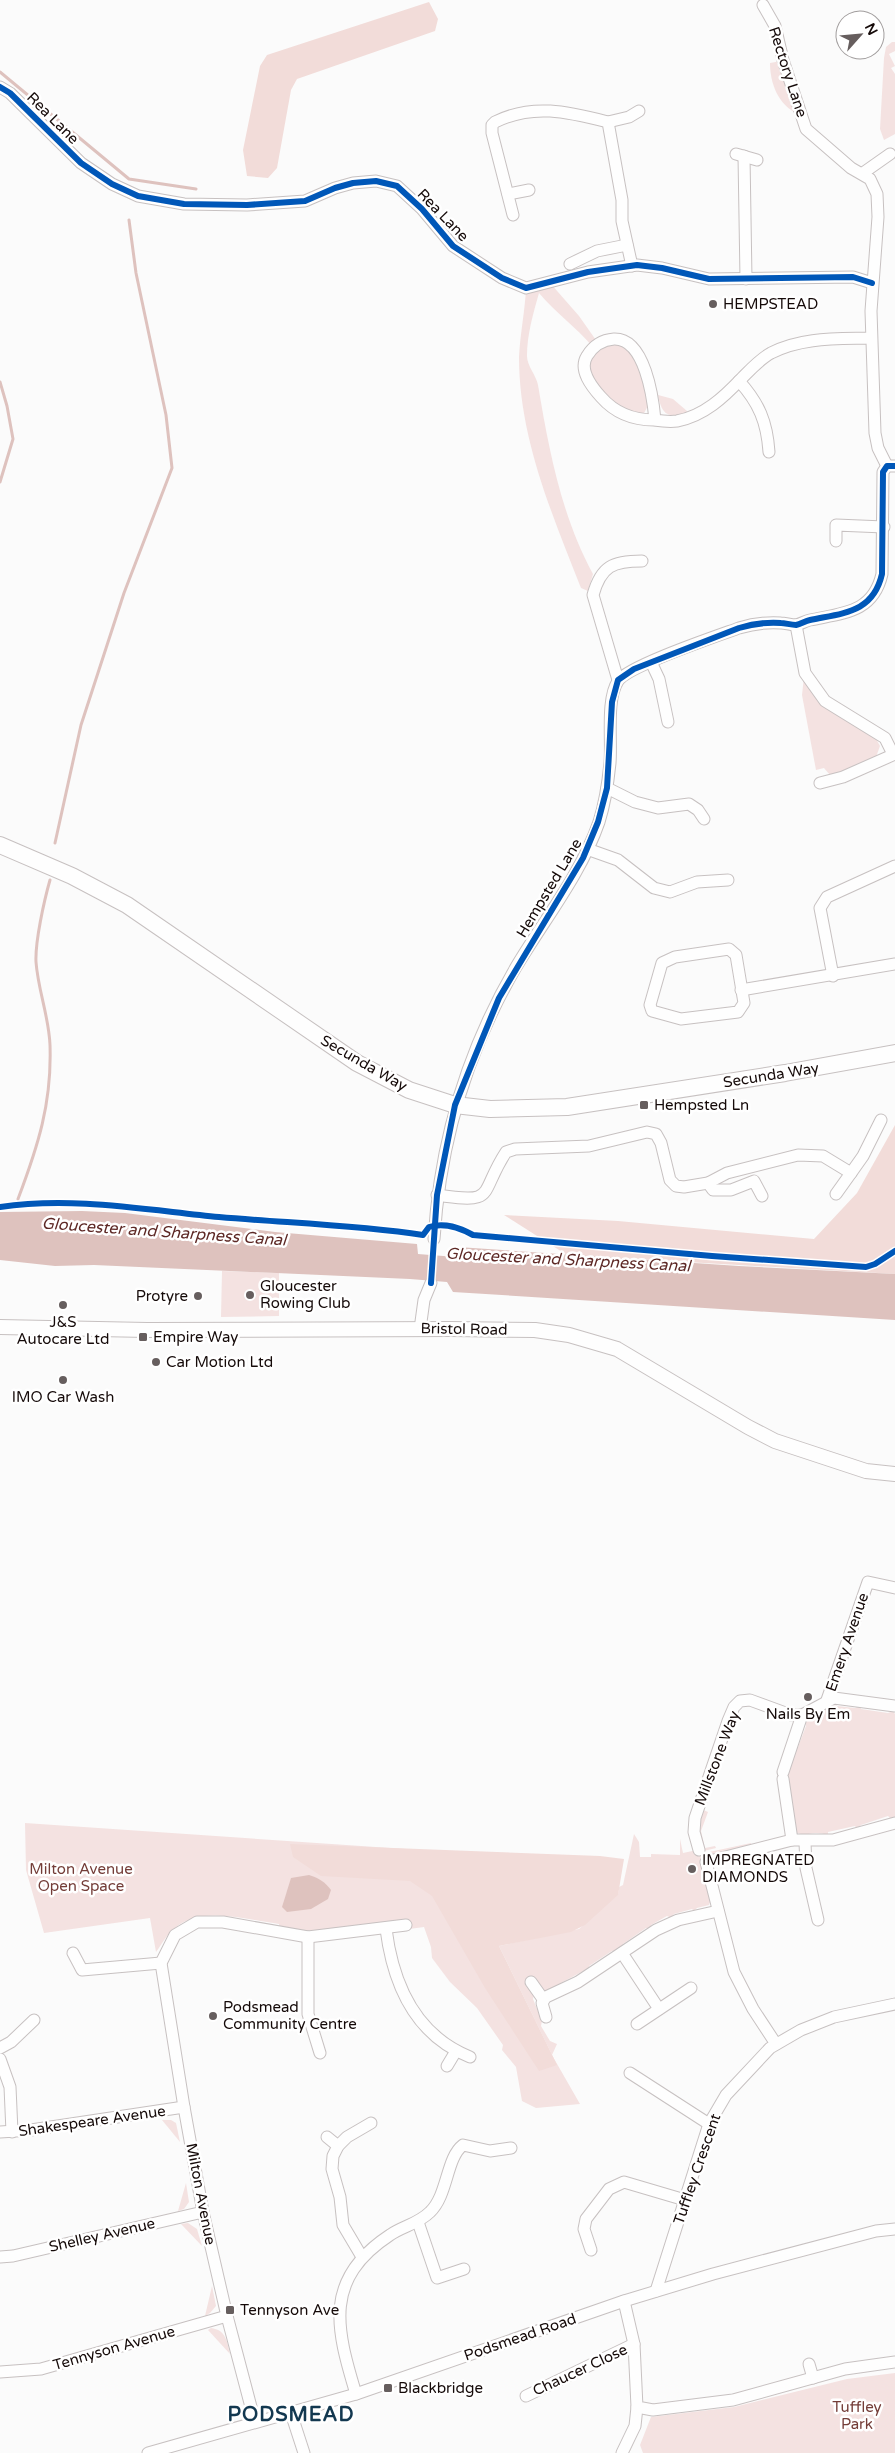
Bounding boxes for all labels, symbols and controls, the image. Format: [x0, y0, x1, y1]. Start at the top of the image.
north arrow [835, 10, 885, 60]
text: N [861, 20, 881, 38]
street label: Rectory Lane [765, 24, 811, 120]
street label: Rea Lane [23, 88, 83, 148]
street label: Rea Lane [414, 185, 472, 245]
place label: HEMPSTEAD [723, 295, 818, 313]
marker: HEMPSTEAD [707, 298, 719, 310]
street label: Hempsted Lane [512, 835, 586, 941]
street label: Secunda Way [318, 1031, 410, 1095]
street label: Secunda Way [722, 1059, 820, 1091]
place label: Hempsted Ln [654, 1096, 749, 1114]
marker: Hempsted Ln [638, 1099, 650, 1111]
water label: Gloucester and Sharpness Canal [41, 1213, 289, 1251]
water label: Gloucester and Sharpness Canal [445, 1244, 693, 1276]
place label: Gloucester Rowing Club [260, 1277, 351, 1312]
place label: Protyre [136, 1287, 188, 1305]
marker: Gloucester Rowing Club [244, 1289, 256, 1301]
marker: Protyre [192, 1290, 204, 1302]
marker: J&S Autocare Ltd [57, 1299, 69, 1311]
place label: J&S Autocare Ltd [17, 1313, 109, 1348]
street label: Bristol Road [420, 1319, 508, 1339]
place label: Empire Way [153, 1328, 238, 1346]
marker: Empire Way [137, 1331, 149, 1343]
place label: Car Motion Ltd [166, 1353, 273, 1371]
marker: Car Motion Ltd [150, 1356, 162, 1368]
marker: IMO Car Wash [57, 1374, 69, 1386]
place label: IMO Car Wash [12, 1388, 114, 1406]
street label: Emery Avenue [822, 1590, 872, 1694]
marker: Nails By Em [802, 1691, 814, 1703]
place label: Nails By Em [766, 1705, 850, 1723]
street label: Millstone Way [691, 1708, 743, 1808]
place label: IMPREGNATED DIAMONDS [702, 1851, 815, 1886]
park label: Milton Avenue Open Space [29, 1860, 133, 1895]
marker: IMPREGNATED DIAMONDS [686, 1863, 698, 1875]
place label: Podsmead Community Centre [223, 1998, 357, 2033]
marker: Podsmead Community Centre [207, 2010, 219, 2022]
street label: Shakespeare Avenue [17, 2102, 167, 2140]
street label: Tuffley Crescent [670, 2111, 724, 2227]
street label: Milton Avenue [182, 2142, 220, 2246]
street label: Shelley Avenue [47, 2214, 157, 2256]
place label: Tennyson Ave [240, 2301, 339, 2319]
marker: Tennyson Ave [224, 2304, 236, 2316]
street label: Podsmead Road [462, 2309, 578, 2365]
street label: Tennyson Avenue [51, 2322, 177, 2374]
street label: Chaucer Close [530, 2340, 630, 2400]
place label: Blackbridge [398, 2379, 483, 2397]
marker: Blackbridge [382, 2382, 394, 2394]
park label: Tuffley Park [832, 2398, 882, 2433]
district label: PODSMEAD [227, 2403, 355, 2427]

